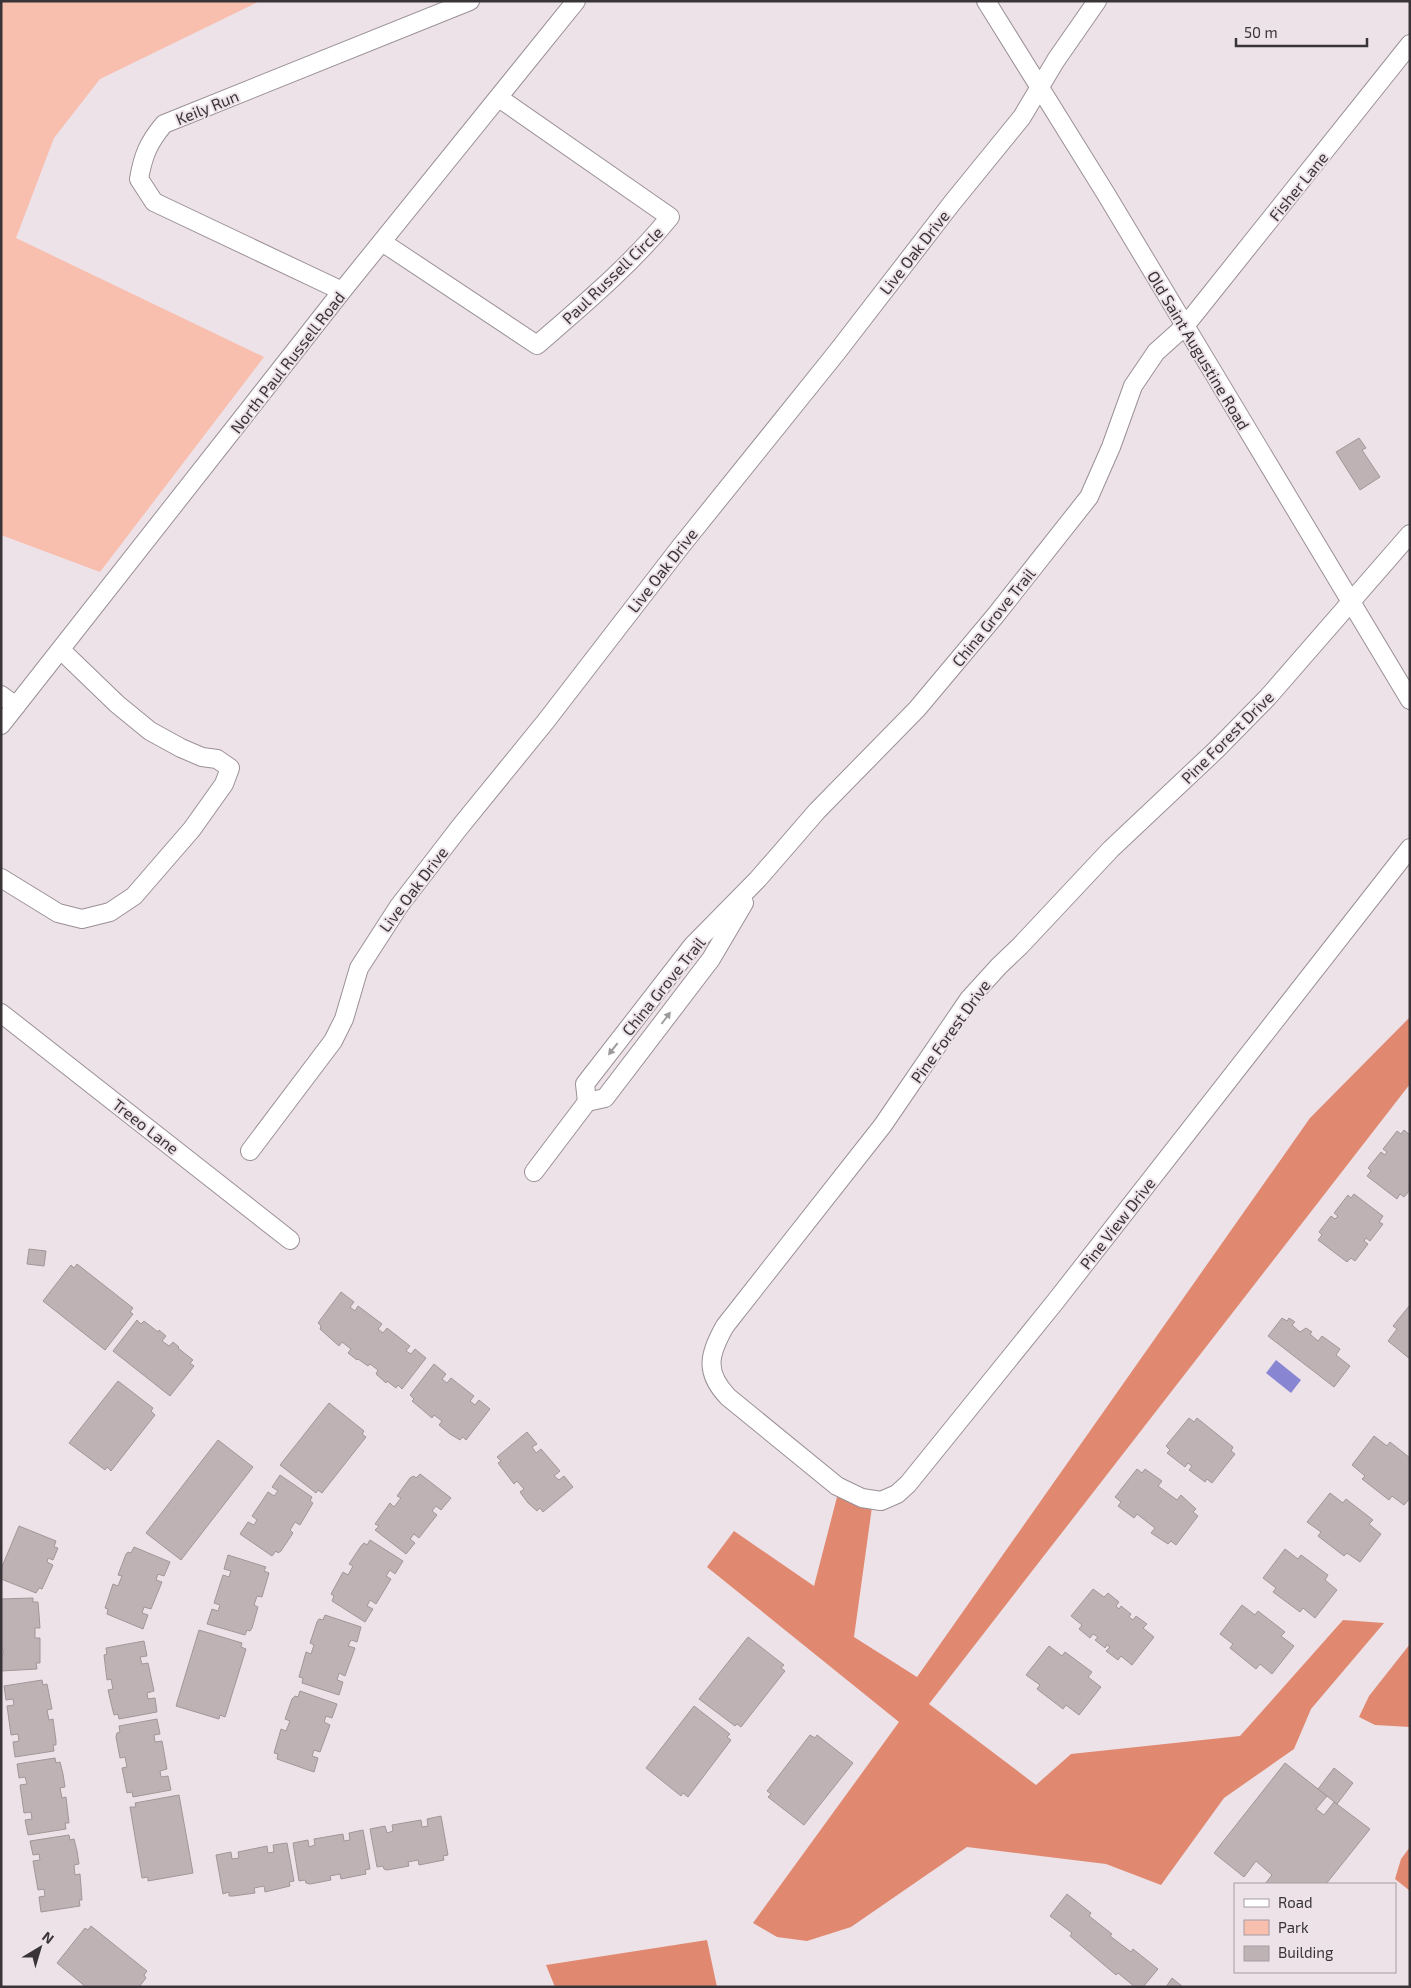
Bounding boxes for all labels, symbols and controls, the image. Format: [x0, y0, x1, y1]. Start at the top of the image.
scale bar [1236, 15, 1367, 47]
text: 50 m [1244, 23, 1278, 41]
street label: Keily Run [173, 86, 241, 128]
street label: Fisher Lane [1264, 148, 1332, 224]
street label: Live Oak Drive [875, 206, 953, 298]
street label: Paul Russell Circle [558, 222, 666, 328]
street label: Old Saint Augustine Road [1144, 267, 1254, 433]
street label: North Paul Russell Road [226, 287, 348, 437]
street label: Live Oak Drive [623, 524, 701, 616]
street label: China Grove Trail [947, 564, 1039, 670]
street label: Pine Forest Drive [1177, 687, 1277, 787]
street label: Live Oak Drive [375, 843, 451, 935]
street label: China Grove Trail [617, 933, 709, 1039]
street label: Pine Forest Drive [906, 976, 994, 1086]
one-way arrow [660, 1012, 671, 1025]
one-way arrow [607, 1042, 618, 1055]
street label: Treeo Lane [109, 1094, 183, 1158]
street label: Pine View Drive [1075, 1173, 1159, 1273]
legend [1234, 1883, 1396, 1973]
text: Road [1278, 1893, 1313, 1911]
text: Park [1278, 1918, 1309, 1936]
north arrow [15, 1923, 65, 1973]
text: N [39, 1928, 58, 1947]
text: Building [1278, 1943, 1334, 1961]

